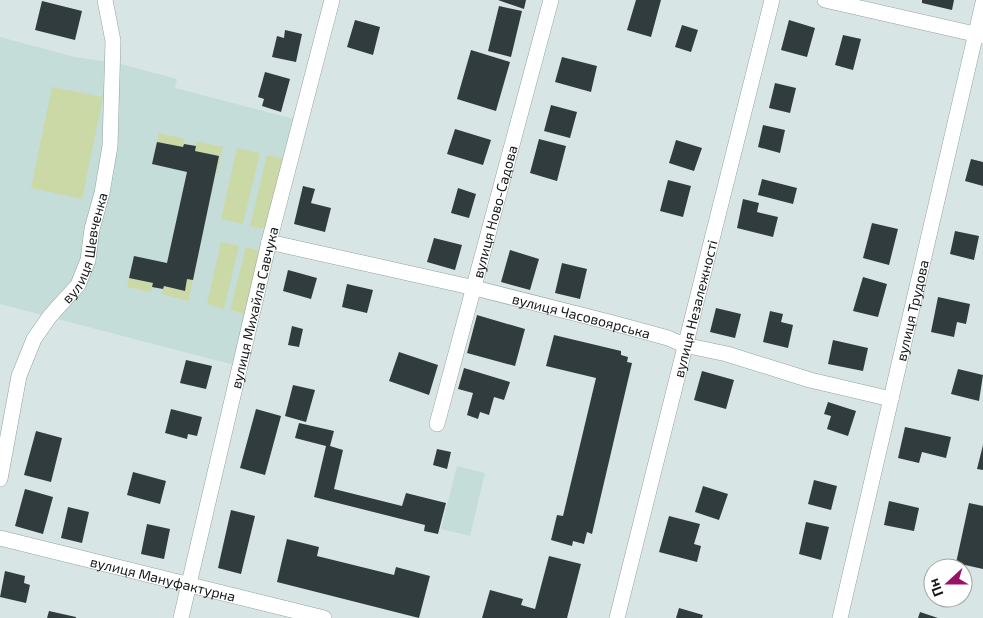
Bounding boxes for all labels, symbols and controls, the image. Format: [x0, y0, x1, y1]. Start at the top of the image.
street label: вулиця Ново-Садова [468, 143, 520, 280]
street label: вулиця Шевченка [58, 190, 110, 306]
street label: вулиця Михайла Савчука [226, 224, 281, 390]
street label: вулиця Незалежності [669, 238, 720, 379]
street label: вулиця Трудова [892, 258, 932, 363]
street label: вулиця Часовоярська [511, 289, 652, 341]
street label: вулиця Мануфактурна [89, 552, 238, 604]
north arrow [923, 558, 973, 608]
text: Пн [924, 576, 947, 599]

